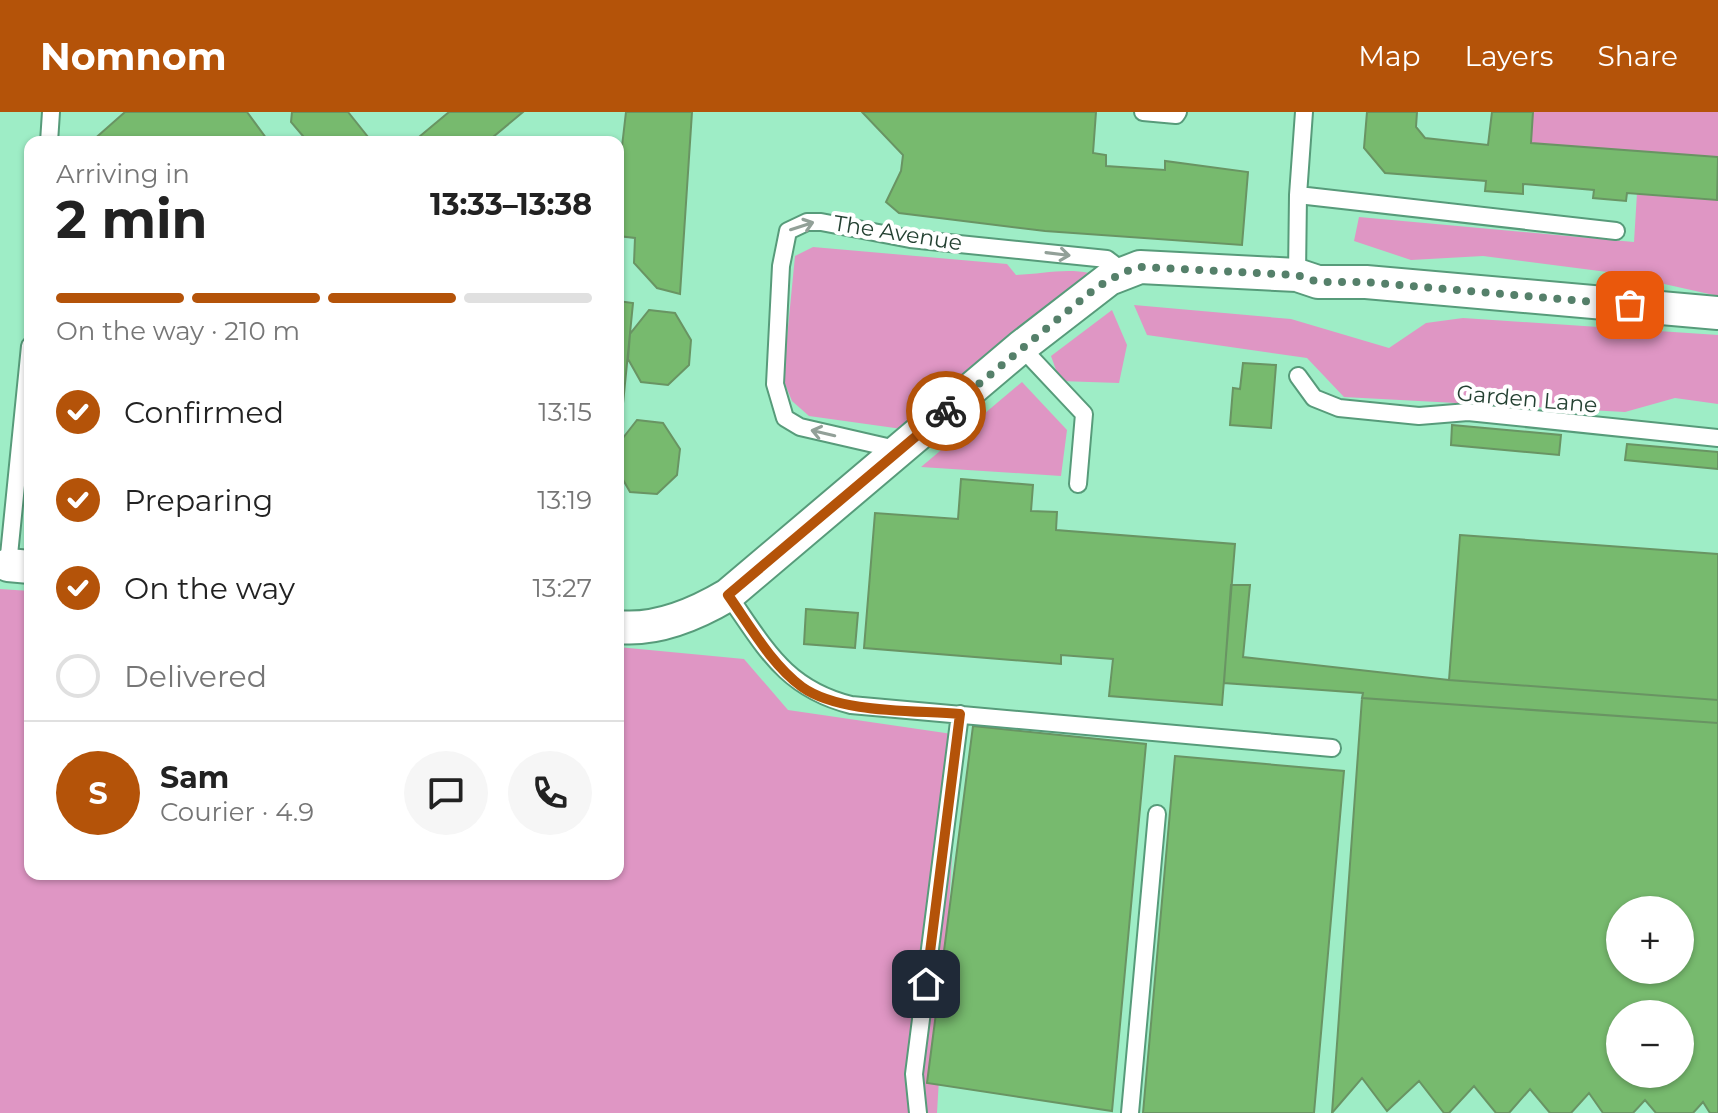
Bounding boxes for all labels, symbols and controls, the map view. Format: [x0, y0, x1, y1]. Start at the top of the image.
text: Nomnom [40, 33, 227, 80]
text: Map [1358, 39, 1421, 73]
text: Layers [1465, 39, 1554, 73]
text: Share [1598, 39, 1678, 73]
text: Arriving in [56, 158, 190, 190]
text: 13:33–13:38 [430, 186, 592, 223]
text: 2 min [56, 188, 208, 251]
street label: The Avenue [832, 210, 964, 256]
one-way arrow [789, 218, 814, 232]
one-way arrow [1044, 246, 1071, 261]
pin [1596, 271, 1664, 339]
icon: bag [1608, 283, 1652, 327]
text: On the way · 210 m [56, 315, 300, 347]
courier [906, 371, 986, 451]
street label: Garden Lane [1455, 379, 1599, 419]
icon: bike [924, 389, 968, 433]
icon: check [56, 390, 100, 434]
text: Confirmed [124, 394, 284, 431]
text: 13:15 [538, 396, 592, 428]
one-way arrow [811, 425, 837, 440]
icon: check [56, 478, 100, 522]
text: Preparing [124, 482, 273, 519]
text: 13:19 [537, 484, 592, 516]
icon: check [56, 566, 100, 610]
text: On the way [124, 570, 295, 607]
text: 13:27 [532, 572, 592, 604]
text: Delivered [124, 658, 267, 695]
button: chat [404, 751, 488, 835]
button: phone [508, 751, 592, 835]
text: Sam [160, 759, 229, 796]
text: S [88, 775, 108, 812]
text: Courier · 4.9 [160, 796, 314, 828]
map controls [1606, 896, 1694, 1088]
button: + [1606, 896, 1694, 984]
pin [892, 950, 960, 1018]
icon: home [904, 962, 948, 1006]
button: − [1606, 1000, 1694, 1088]

